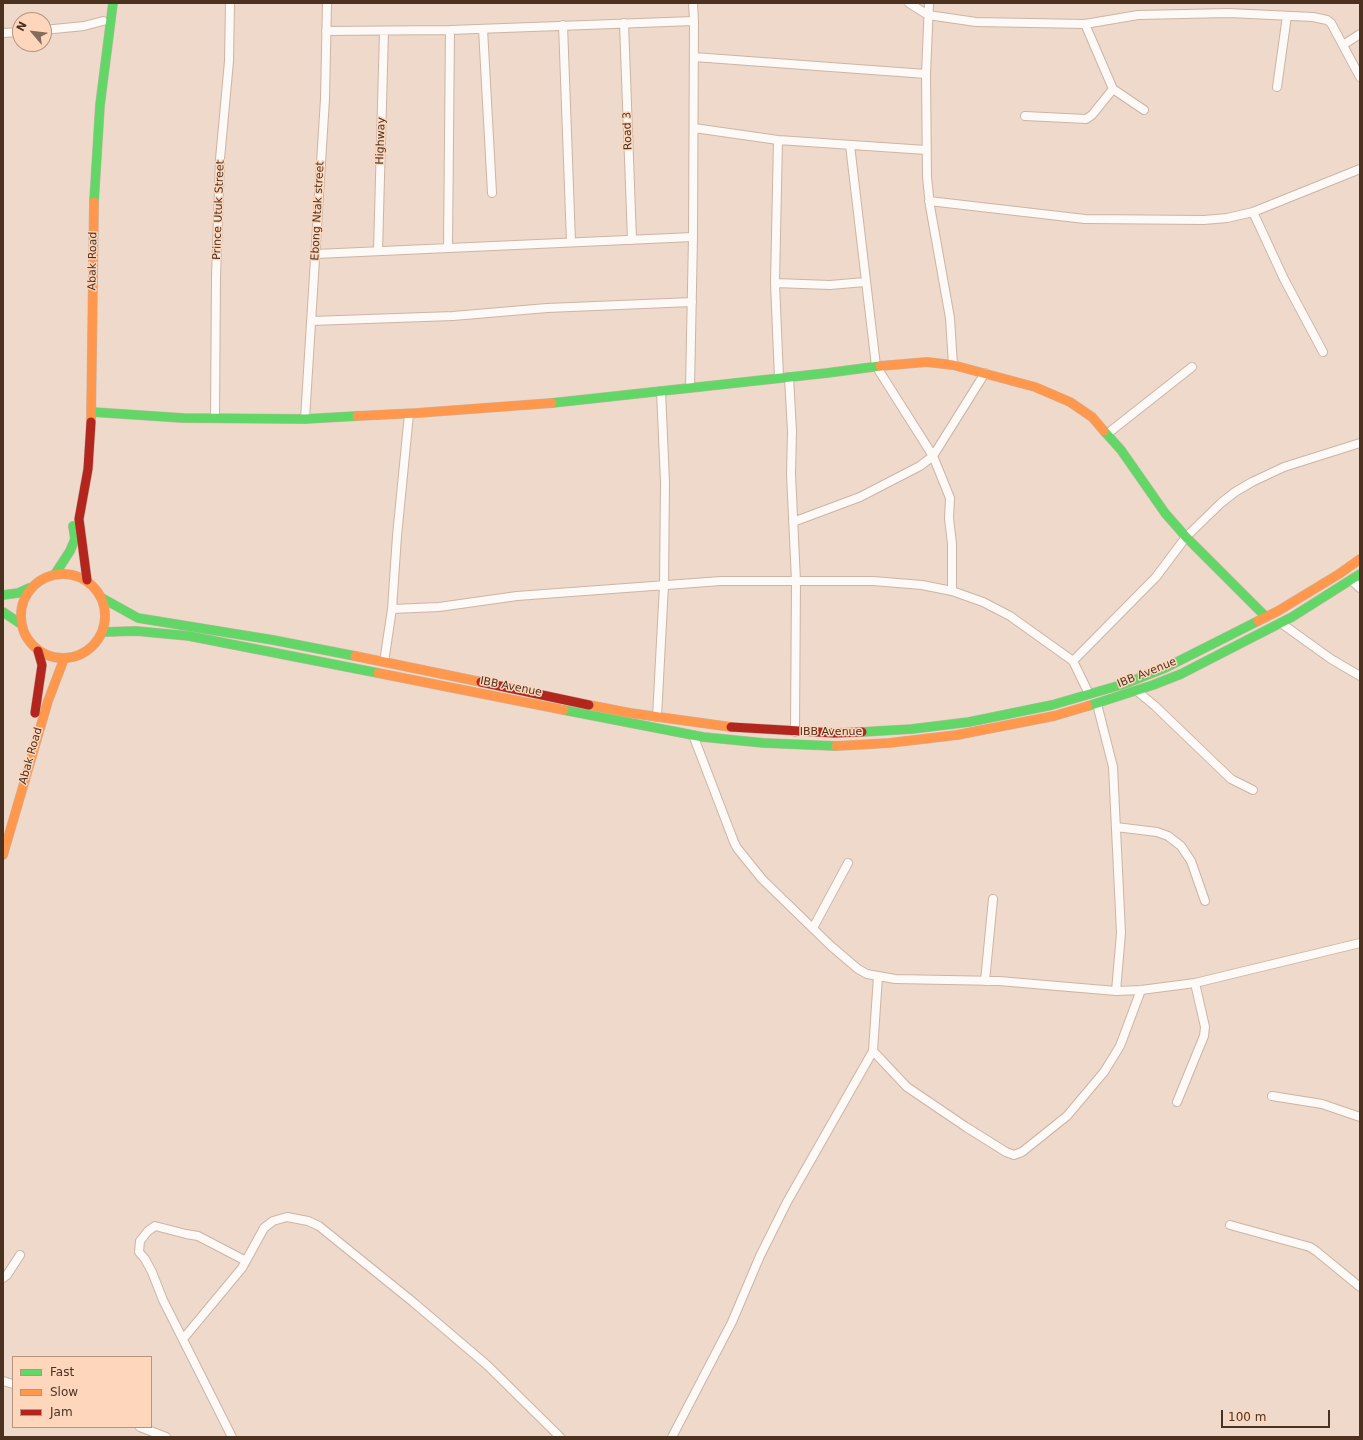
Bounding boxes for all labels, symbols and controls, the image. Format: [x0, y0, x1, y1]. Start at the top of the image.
north arrow [12, 12, 52, 52]
text: N [14, 19, 30, 34]
street label: Road 3 [621, 112, 635, 150]
street label: Highway [374, 117, 388, 165]
street label: Prince Utuk Street [211, 160, 227, 260]
street label: Ebong Ntak street [309, 161, 327, 261]
street label: Abak Road [86, 232, 100, 290]
street label: IBB Avenue [1115, 655, 1179, 691]
street label: IBB Avenue [479, 675, 543, 699]
street label: IBB Avenue [800, 725, 862, 739]
street label: Abak Road [17, 726, 45, 786]
legend [12, 1356, 152, 1428]
text: Fast [50, 1365, 74, 1379]
text: Slow [50, 1385, 78, 1399]
scale bar [1223, 1402, 1332, 1428]
text: Jam [50, 1405, 73, 1419]
text: 100 m [1228, 1410, 1266, 1424]

